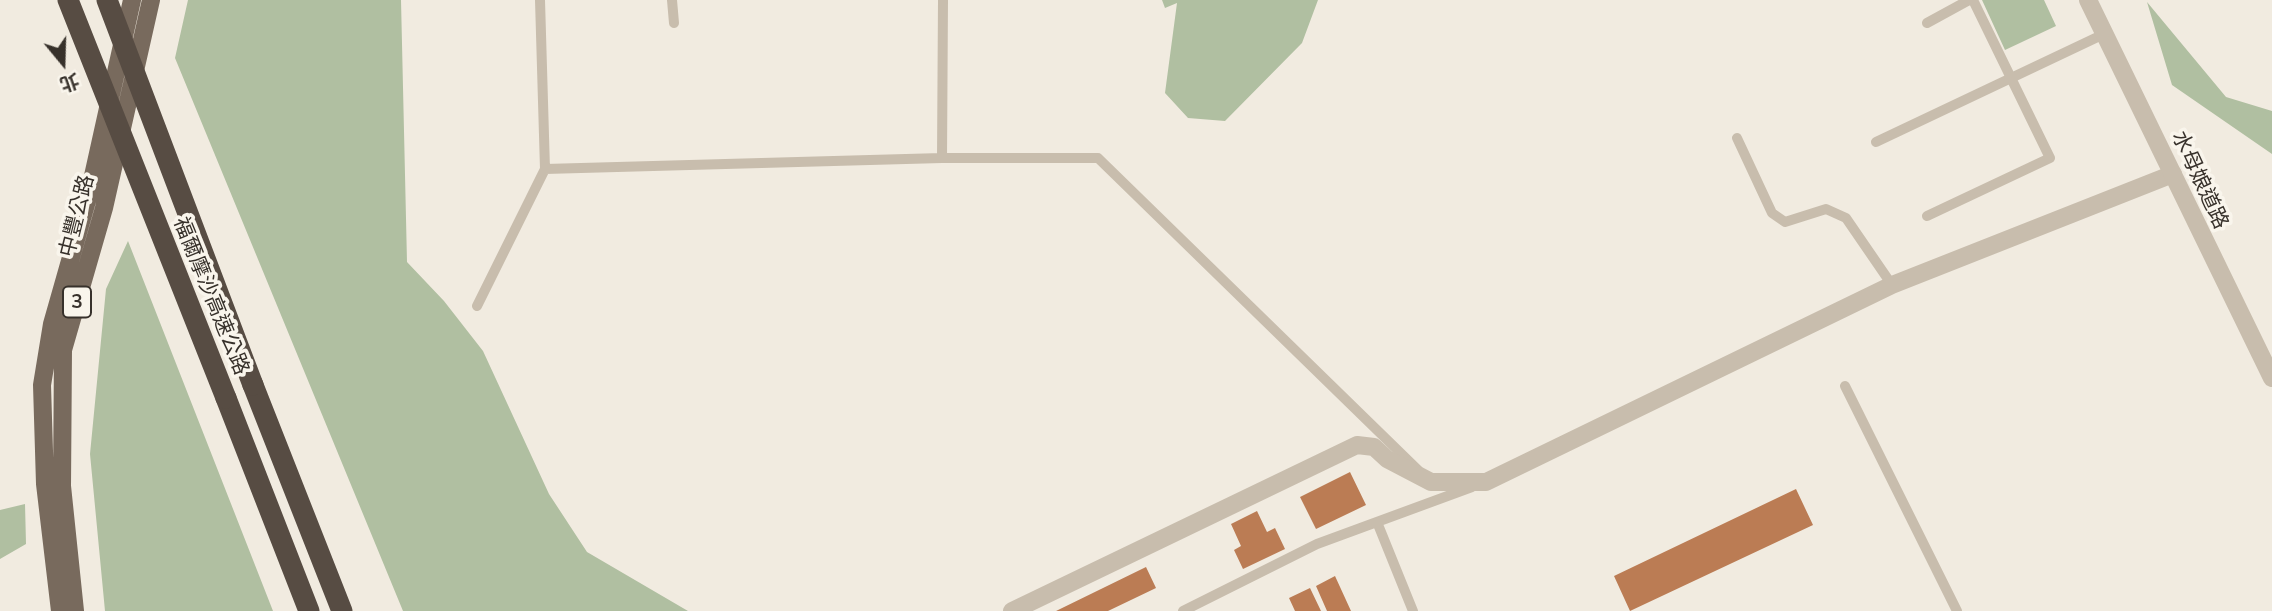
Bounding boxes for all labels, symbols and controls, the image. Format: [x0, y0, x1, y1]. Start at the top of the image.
north arrow [28, 28, 98, 98]
text: 北 [57, 68, 83, 97]
street label: 水母娘道路 [2166, 127, 2234, 233]
street label: 中豐公路 [55, 172, 99, 260]
street label: 福爾摩沙高速公路 [168, 213, 254, 379]
road number: 3 [63, 286, 91, 318]

